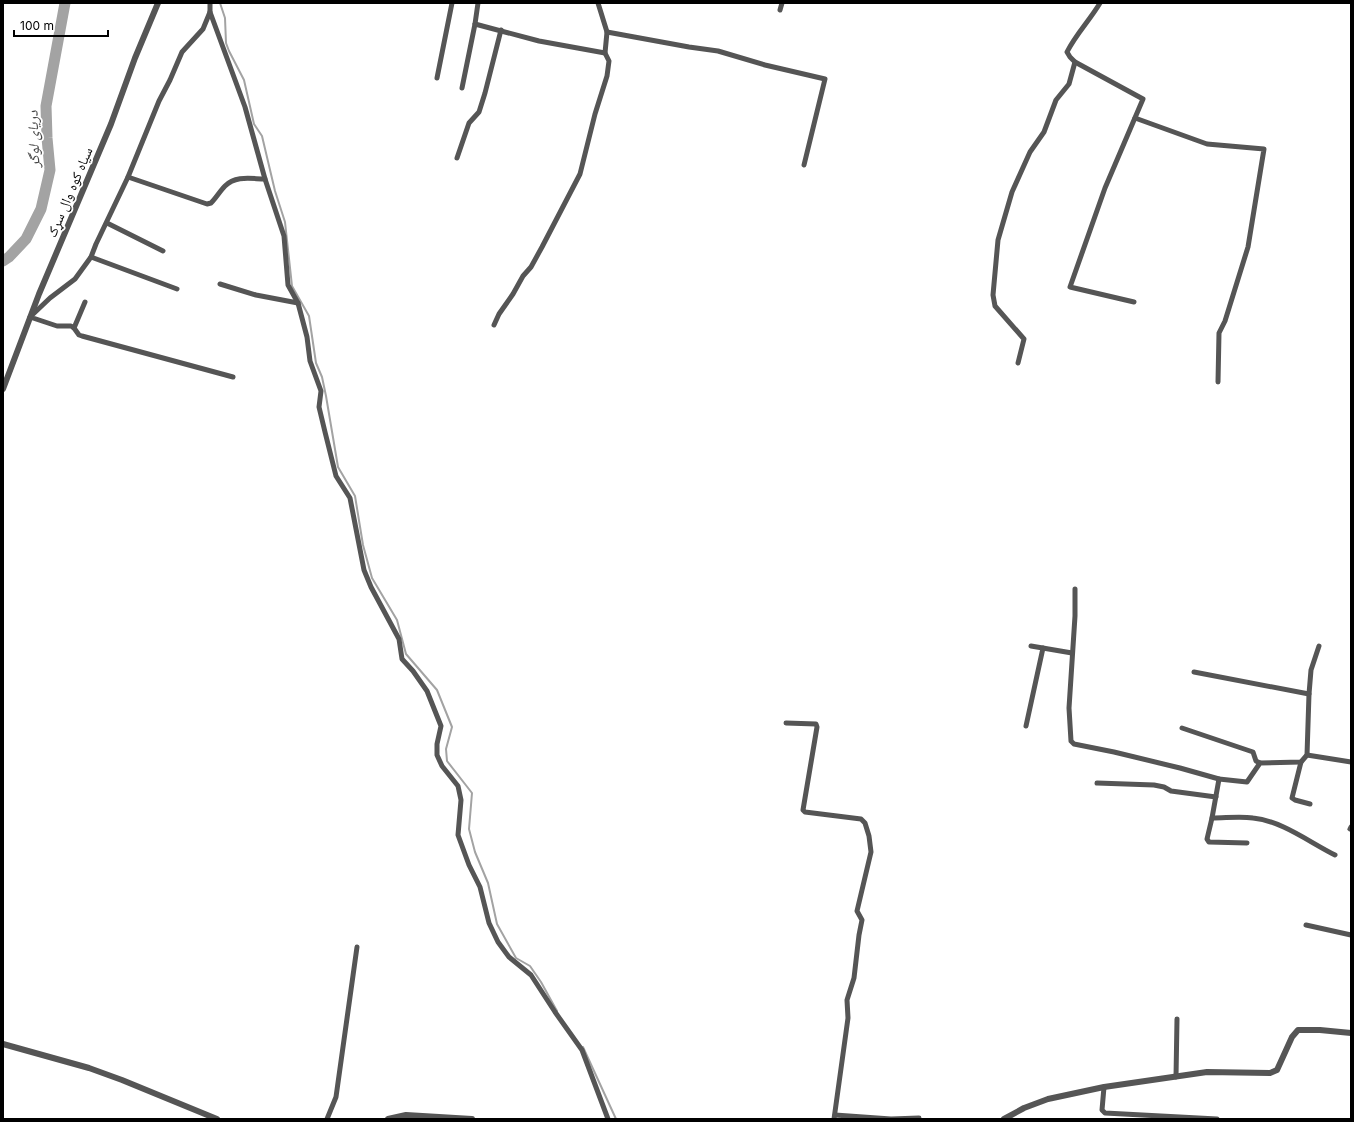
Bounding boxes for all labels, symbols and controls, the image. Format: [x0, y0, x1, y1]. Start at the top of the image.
scale bar [14, 12, 108, 38]
text: 100 m [20, 18, 54, 33]
water label: دریای لوگر [22, 109, 44, 169]
street label: سیاه کوه وال سړک [42, 144, 97, 240]

